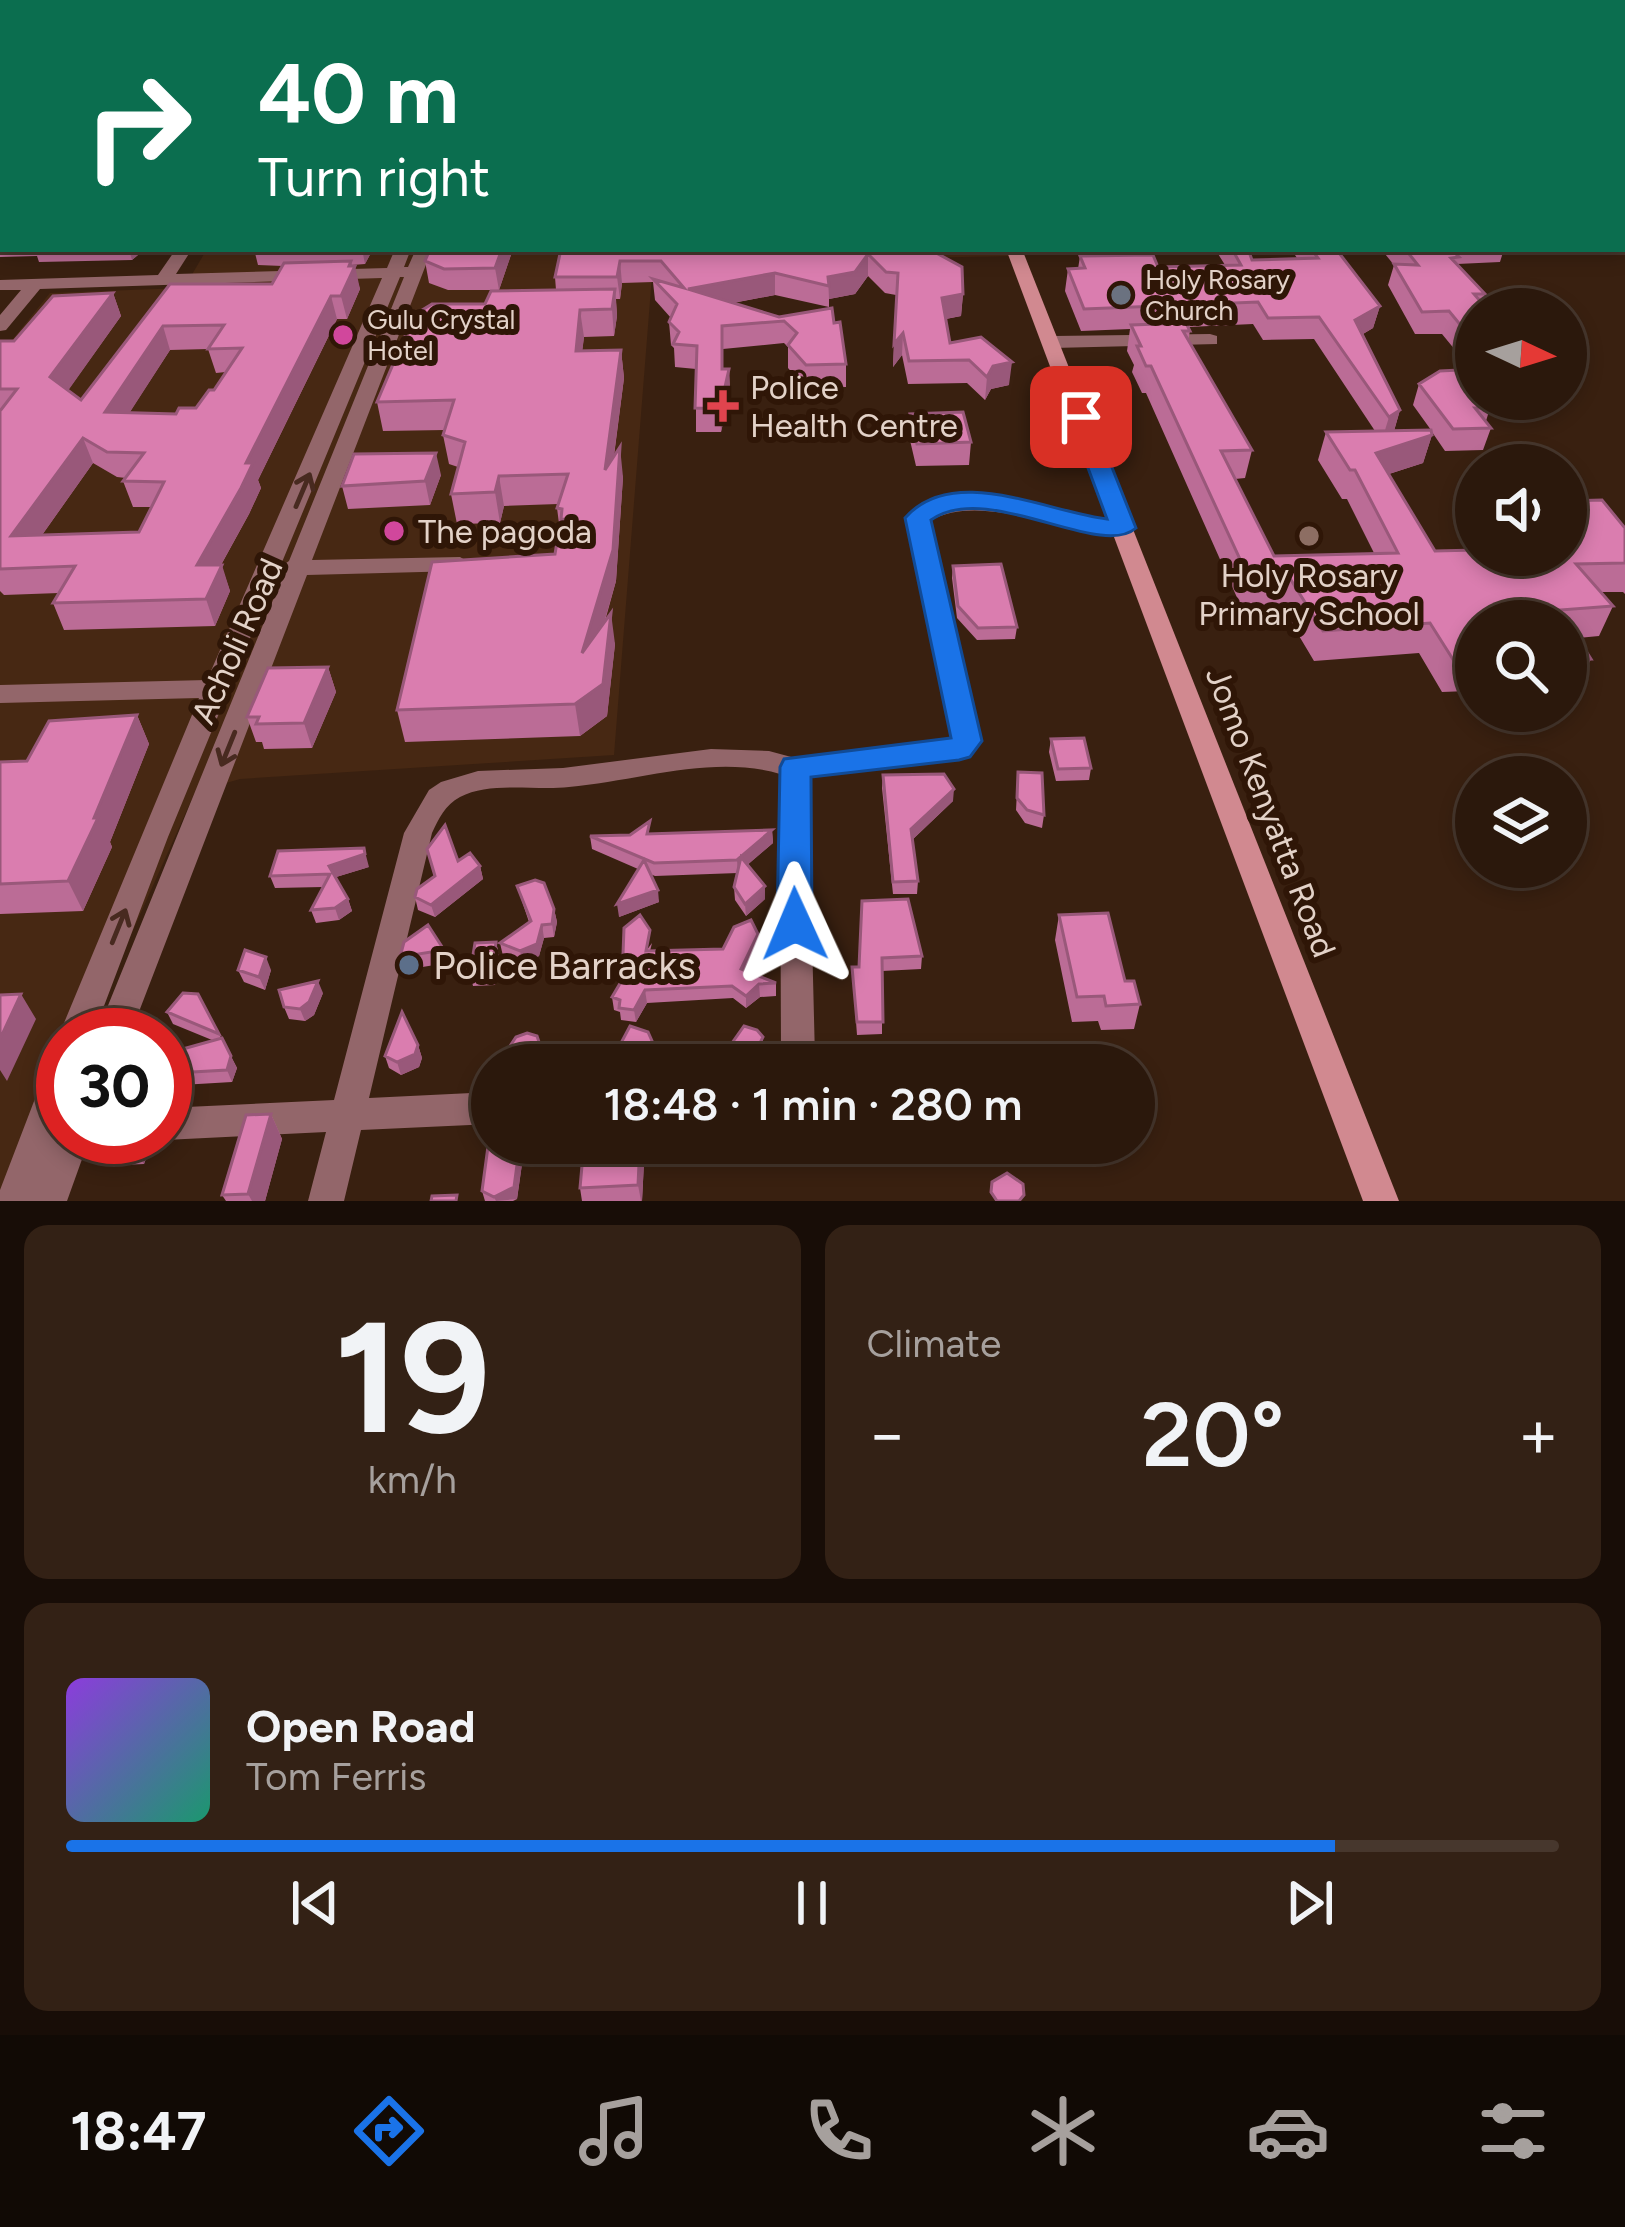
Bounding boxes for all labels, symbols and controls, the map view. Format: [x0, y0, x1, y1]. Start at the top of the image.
text: 40 m [258, 43, 459, 144]
icon: right [60, 48, 216, 204]
text: Turn right [258, 145, 490, 210]
place label: Holy Rosary Church [1145, 263, 1290, 327]
marker: Holy Rosary Church [1108, 282, 1134, 308]
north arrow [1455, 288, 1587, 420]
map controls [1455, 288, 1587, 888]
place label: Gulu Crystal Hotel [367, 303, 516, 367]
marker: Gulu Crystal Hotel [330, 322, 356, 348]
pin [1030, 366, 1132, 468]
place label: Police Health Centre [750, 368, 958, 445]
icon: arrive [1048, 384, 1114, 450]
marker: Police Health Centre [707, 390, 739, 422]
button: sound [1455, 444, 1587, 576]
one-way arrow [294, 472, 315, 509]
place label: The pagoda [418, 512, 592, 551]
marker: The pagoda [381, 518, 407, 544]
marker: Holy Rosary Primary School [1296, 523, 1322, 549]
street label: Acholi Road [183, 552, 291, 730]
place label: Holy Rosary Primary School [1198, 556, 1420, 633]
button: search [1455, 600, 1587, 732]
street label: Jomo Kenyatta Road [1198, 662, 1344, 962]
one-way arrow [215, 729, 237, 766]
button: layers [1455, 756, 1587, 888]
position arrow [732, 861, 858, 987]
one-way arrow [109, 908, 131, 945]
place label: Police Barracks [433, 942, 696, 989]
marker: Police Barracks [396, 952, 422, 978]
speed limit sign: 30 [36, 1008, 192, 1164]
text: 18:48 · 1 min · 280 m [604, 1077, 1022, 1131]
text: 19 [334, 1284, 490, 1471]
text: Climate [867, 1320, 1001, 1367]
text: 20° [1141, 1380, 1284, 1489]
text: − [867, 1394, 908, 1474]
text: + [1518, 1394, 1559, 1474]
text: km/h [368, 1456, 457, 1503]
text: Open Road [246, 1699, 476, 1753]
text: Tom Ferris [246, 1753, 426, 1800]
icon: previous [282, 1870, 348, 1936]
icon: pause [779, 1870, 845, 1936]
icon: next [1277, 1870, 1343, 1936]
icon: directions [347, 2089, 431, 2173]
icon: music [572, 2089, 656, 2173]
icon: phone [797, 2089, 881, 2173]
icon: climate [1021, 2089, 1105, 2173]
icon: car [1246, 2089, 1330, 2173]
icon: filters [1471, 2089, 1555, 2173]
text: 18:47 [70, 2099, 207, 2164]

